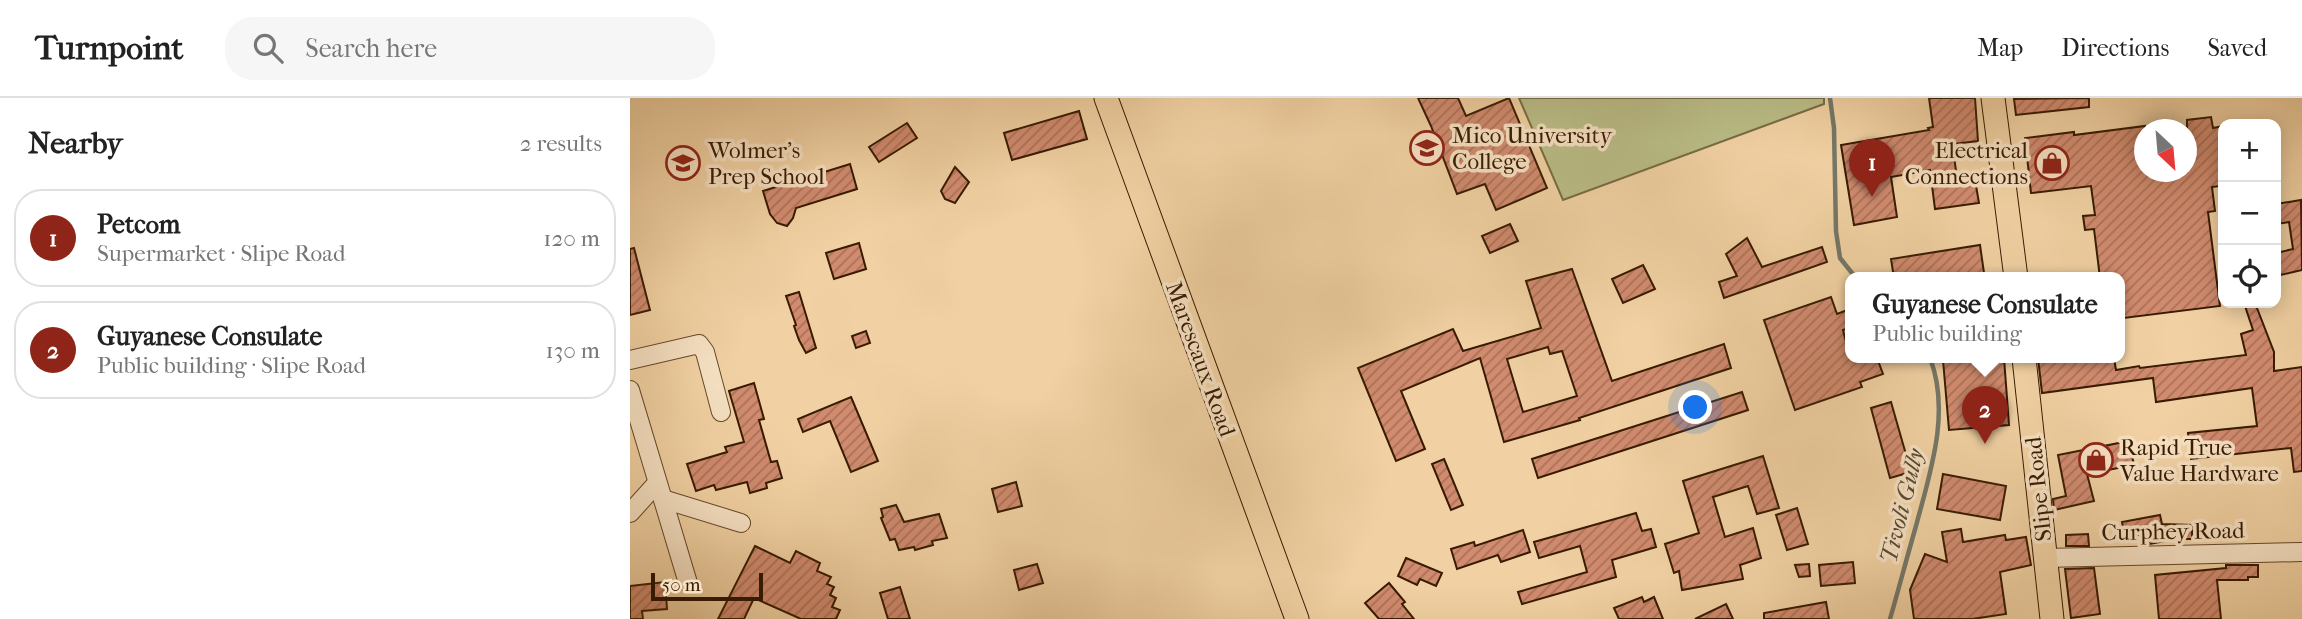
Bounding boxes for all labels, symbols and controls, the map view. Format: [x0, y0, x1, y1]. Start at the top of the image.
search box [225, 17, 715, 80]
text: Turnpoint [35, 29, 183, 68]
icon: search [249, 29, 287, 67]
text: Search here [305, 33, 437, 64]
text: Map [1977, 34, 2023, 62]
text: Directions [2061, 34, 2169, 62]
text: Saved [2207, 34, 2267, 62]
north arrow [2134, 119, 2197, 182]
map controls [2218, 119, 2281, 308]
button: + [2218, 119, 2281, 182]
place label: Mico University College [1452, 122, 1613, 175]
text: Nearby [28, 126, 123, 161]
school or university icon: Mico University College [1408, 129, 1446, 167]
text: 2 results [520, 130, 602, 157]
place label: Wolmer's Prep School [707, 137, 825, 190]
place label: Electrical Connections [1905, 137, 2029, 190]
pin: 1 [1849, 139, 1895, 197]
school or university icon: Wolmer's Prep School [664, 144, 702, 182]
shop icon: Electrical Connections [2033, 144, 2071, 182]
button: − [2218, 182, 2281, 245]
text: Petcom [97, 209, 180, 240]
text: 1 [49, 225, 57, 252]
text: 120 m [543, 225, 600, 252]
text: Supermarket · Slipe Road [97, 240, 345, 267]
button: locate [2218, 245, 2281, 308]
popup [1845, 272, 2125, 363]
street label: Marescaux Road [1160, 278, 1241, 441]
text: Guyanese Consulate [1872, 289, 2098, 320]
text: Public building [1872, 320, 2022, 347]
text: Guyanese Consulate [97, 321, 322, 352]
text: 2 [47, 337, 59, 364]
text: 130 m [546, 337, 600, 364]
text: Public building · Slipe Road [97, 352, 366, 379]
pin: 2 [1962, 386, 2008, 444]
your location [1678, 390, 1712, 424]
place label: Rapid True Value Hardware [2119, 434, 2279, 487]
street label: Slipe Road [2020, 435, 2057, 543]
shop icon: Rapid True Value Hardware [2077, 441, 2115, 479]
water label: Tivoli Gully [1874, 445, 1930, 566]
street label: Curphey Road [2101, 517, 2245, 546]
scale bar [651, 570, 763, 602]
text: 50 m [662, 574, 701, 596]

